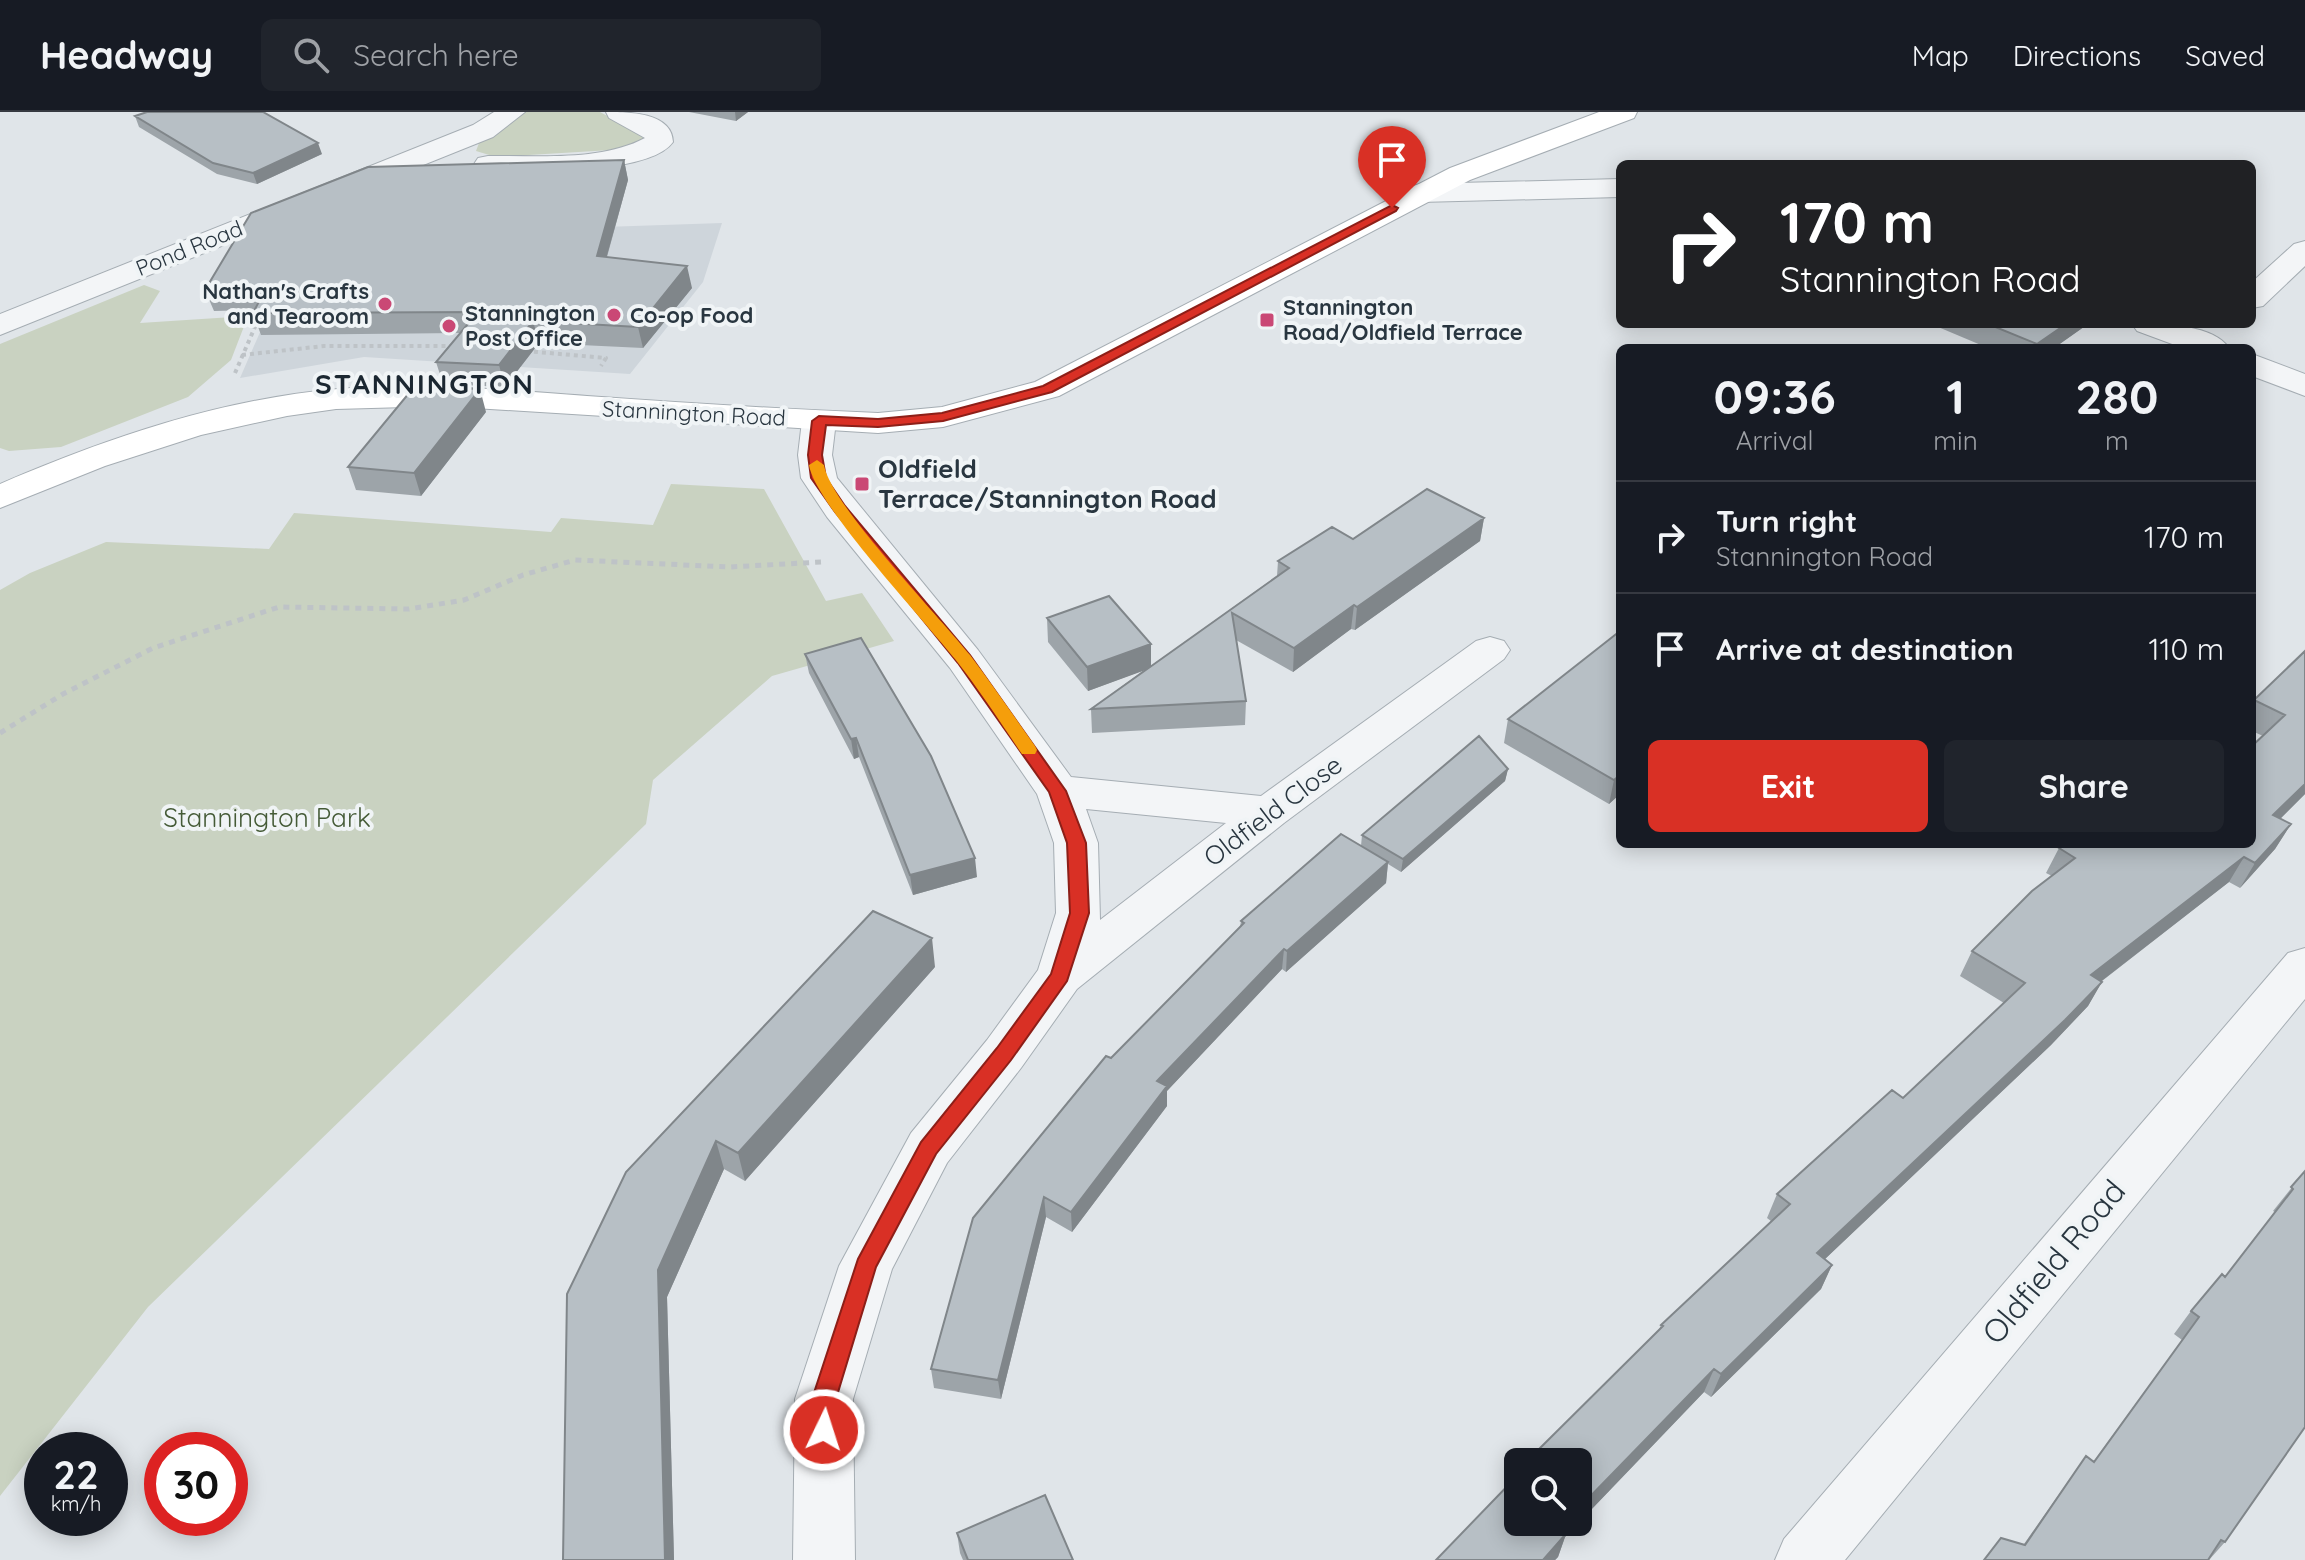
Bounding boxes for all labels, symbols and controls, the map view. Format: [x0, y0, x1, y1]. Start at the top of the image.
search box [261, 19, 821, 91]
text: Headway [40, 31, 213, 79]
icon: search [289, 33, 333, 77]
text: Search here [353, 36, 519, 74]
text: Map [1912, 38, 1969, 73]
text: Directions [2013, 38, 2141, 73]
text: Saved [2185, 38, 2265, 73]
pin [1358, 126, 1426, 208]
icon: arrive [1370, 138, 1414, 182]
text: 170 m [1780, 187, 1934, 257]
icon: right [1648, 192, 1752, 296]
street label: Pond Road [131, 214, 247, 282]
text: Stannington Road [1780, 256, 2081, 301]
place label: Nathan's Crafts and Tearoom [202, 277, 369, 330]
place label: Stannington Road/Oldfield Terrace [1283, 293, 1523, 346]
marker: Nathan's Crafts and Tearoom [376, 295, 394, 313]
place label: Stannington Post Office [465, 299, 595, 352]
place label: Co-op Food [630, 301, 753, 329]
marker: Co-op Food [605, 306, 623, 324]
marker: Stannington Road/Oldfield Terrace [1258, 311, 1276, 329]
marker: Stannington Post Office [440, 317, 458, 335]
district label: STANNINGTON [315, 366, 535, 401]
text: 09:36 [1714, 366, 1836, 426]
text: 1 [1946, 366, 1965, 426]
text: 280 [2075, 366, 2158, 426]
street label: Stannington Road [602, 394, 786, 432]
text: Arrival [1736, 424, 1814, 457]
text: min [1933, 424, 1978, 457]
text: m [2105, 424, 2129, 457]
place label: Oldfield Terrace/Stannington Road [878, 452, 1217, 515]
marker: Oldfield Terrace/Stannington Road [853, 475, 871, 493]
text: Turn right [1716, 502, 1857, 540]
icon: right [1648, 515, 1692, 559]
text: 170 m [2144, 518, 2224, 556]
text: Stannington Road [1716, 540, 1933, 573]
icon: arrive [1648, 627, 1692, 671]
text: Arrive at destination [1716, 630, 2014, 668]
text: 110 m [2148, 630, 2224, 668]
button: Exit [1648, 740, 1928, 832]
button: Share [1944, 740, 2224, 832]
street label: Oldfield Close [1197, 748, 1348, 873]
park label: Stannington Park [163, 801, 371, 834]
street label: Oldfield Road [1973, 1171, 2133, 1352]
position arrow [782, 1388, 866, 1472]
speed limit sign: 30 [144, 1432, 248, 1536]
map controls [1504, 1448, 1592, 1536]
button: search [1504, 1448, 1592, 1536]
text: 22 [53, 1449, 99, 1499]
text: km/h [51, 1491, 101, 1516]

